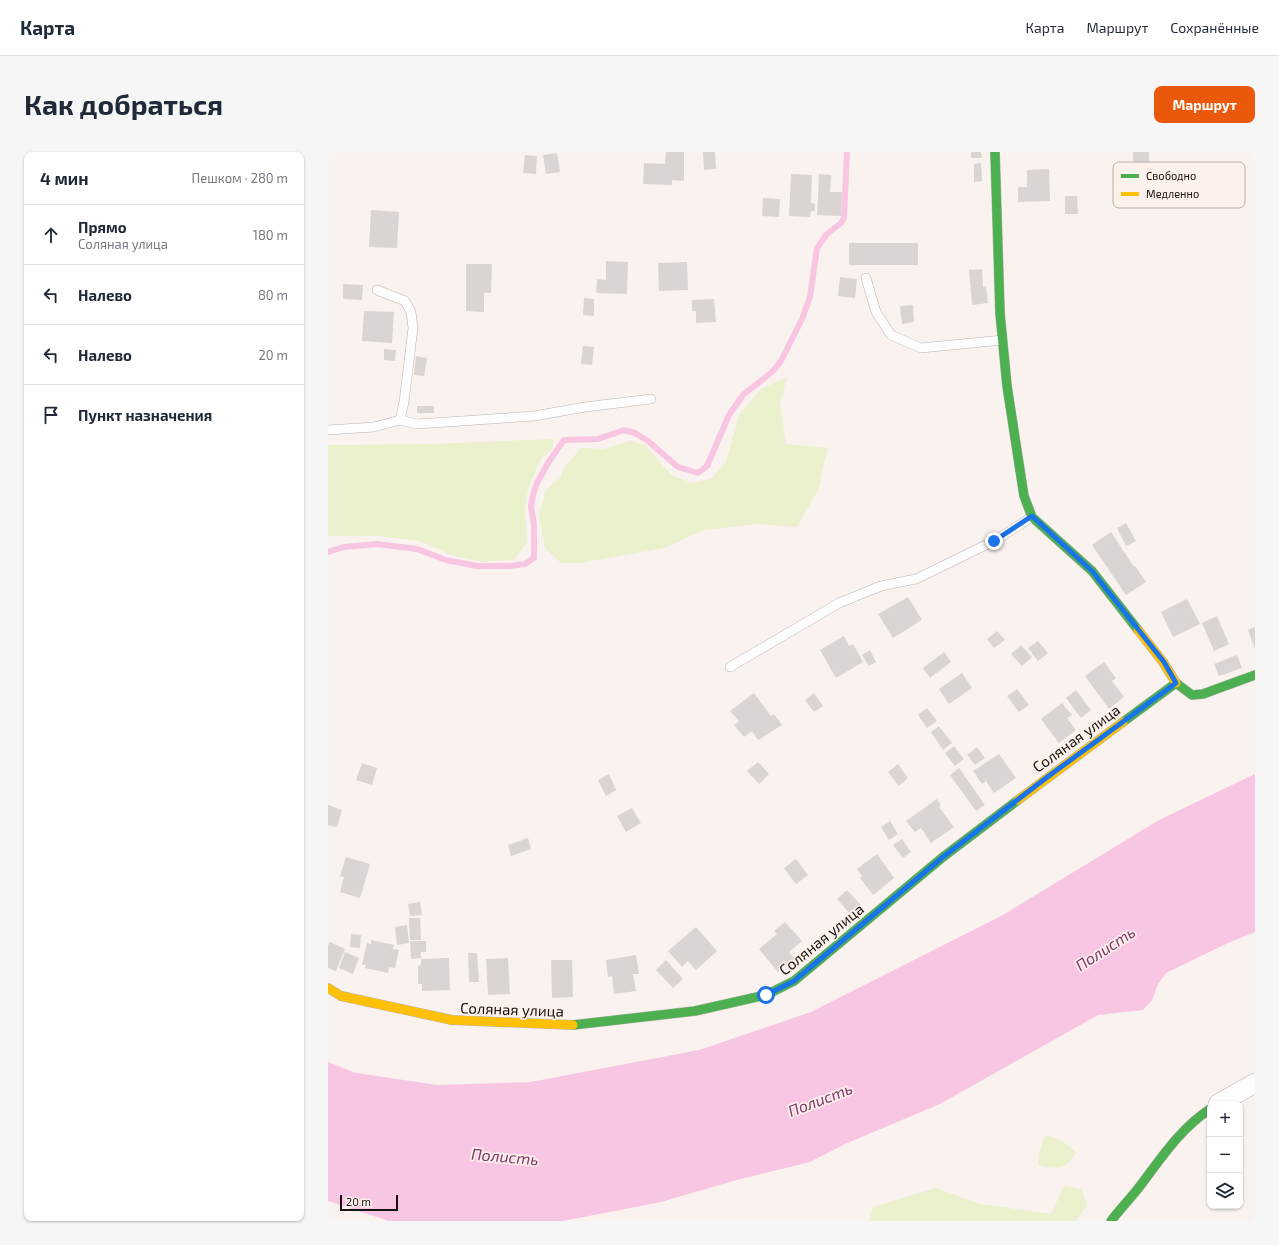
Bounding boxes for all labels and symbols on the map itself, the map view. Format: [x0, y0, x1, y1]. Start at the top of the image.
legend [1113, 162, 1245, 208]
text: Свободно [1146, 169, 1196, 182]
text: Медленно [1146, 187, 1199, 200]
route end [985, 532, 1003, 550]
street label: Соляная улица [1029, 700, 1124, 777]
street label: Соляная улица [775, 899, 868, 979]
water label: Полисть [1071, 922, 1139, 974]
route start [757, 986, 775, 1004]
street label: Соляная улица [460, 998, 564, 1021]
water label: Полисть [785, 1078, 855, 1120]
water label: Полисть [470, 1144, 540, 1168]
scale bar [340, 1193, 398, 1212]

